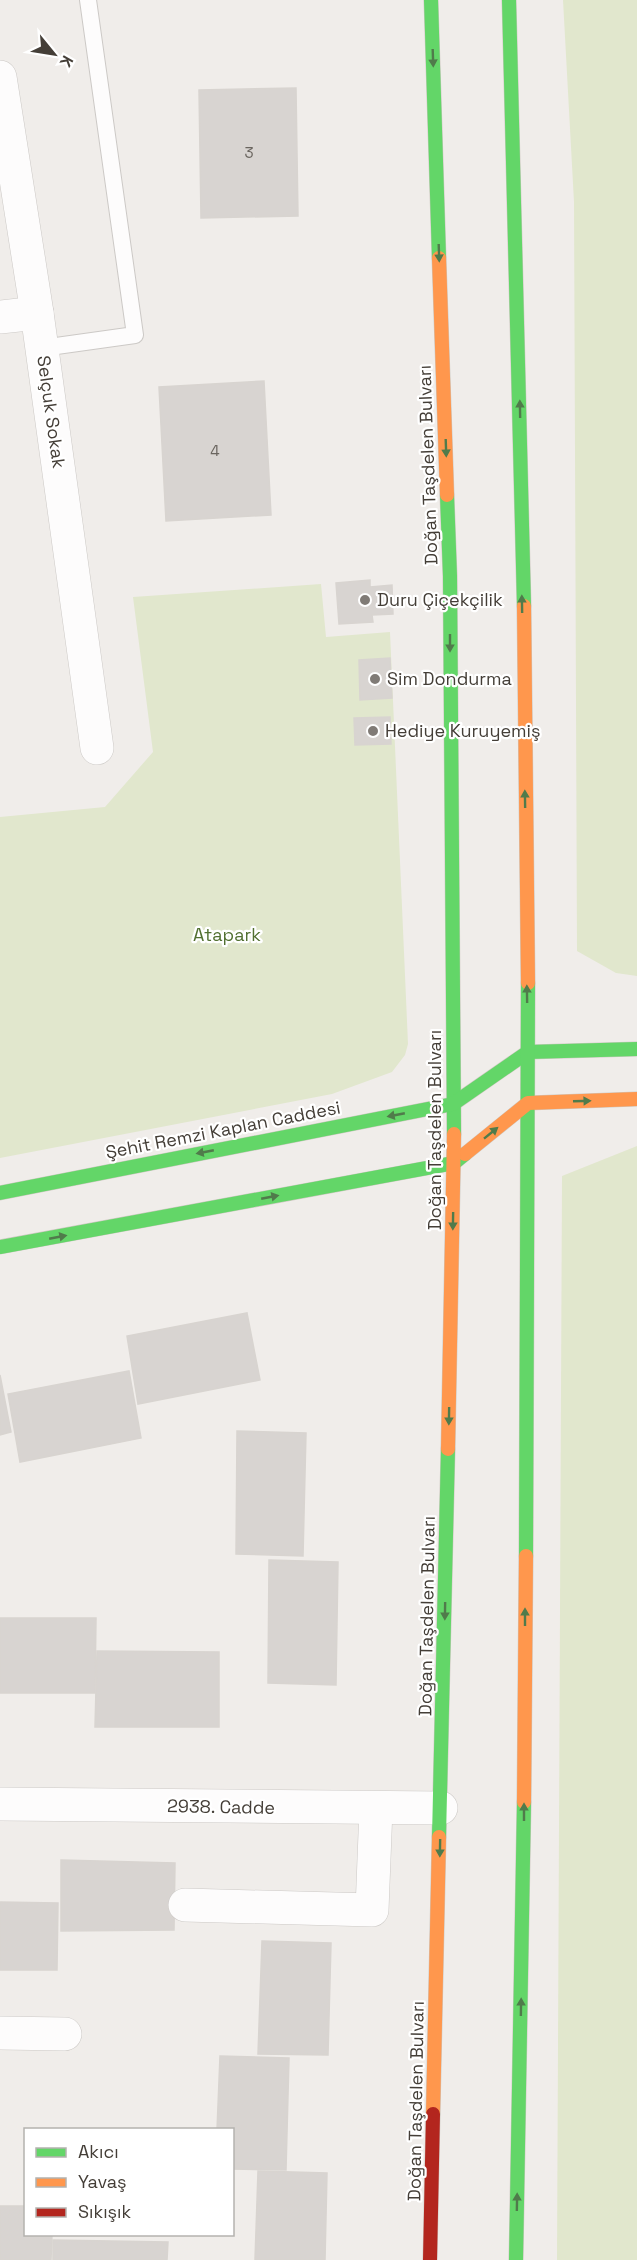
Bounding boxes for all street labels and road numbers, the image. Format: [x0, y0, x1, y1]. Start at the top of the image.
street label: Selçuk Sokak [32, 354, 71, 470]
street label: Doğan Taşdelen Bulvarı [413, 365, 442, 565]
street label: Doğan Taşdelen Bulvarı [423, 1030, 446, 1230]
street label: Şehit Remzi Kaplan Caddesi [104, 1095, 342, 1164]
street label: Doğan Taşdelen Bulvarı [413, 1516, 440, 1716]
street label: 2938. Cadde [167, 1794, 275, 1819]
street label: Doğan Taşdelen Bulvarı [402, 2001, 429, 2201]

